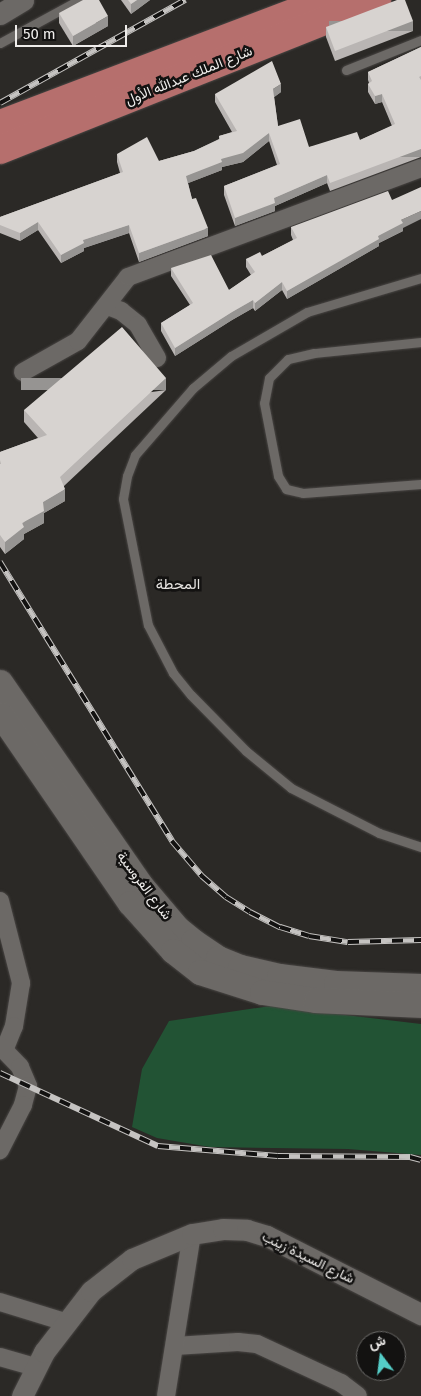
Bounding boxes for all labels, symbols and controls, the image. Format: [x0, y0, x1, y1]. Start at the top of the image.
scale bar [18, 15, 130, 47]
text: 50 m [23, 25, 56, 43]
street label: شارع الملك عبدالله الأول [123, 43, 255, 109]
district label: المحطة [156, 576, 200, 594]
street label: شارع الفروسية [113, 849, 175, 923]
street label: شارع السيدة زينب [259, 1228, 357, 1288]
north arrow [356, 1331, 406, 1381]
text: ش [367, 1332, 388, 1352]

